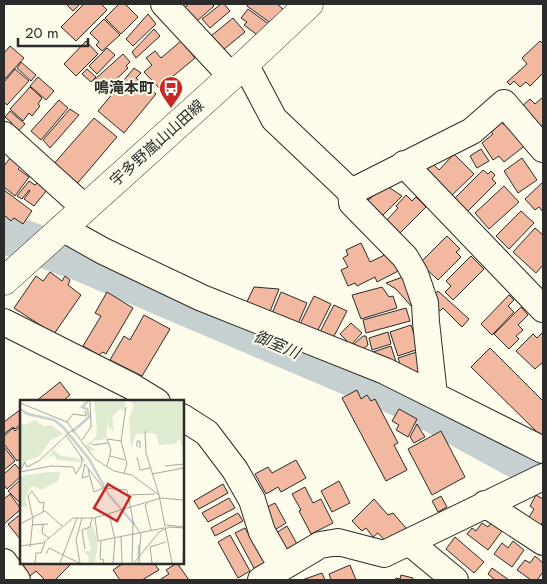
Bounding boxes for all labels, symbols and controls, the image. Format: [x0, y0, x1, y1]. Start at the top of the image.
scale bar [18, 15, 88, 47]
text: 20 m [25, 22, 59, 44]
bus stop icon: 鳴滝本町 [158, 75, 184, 109]
place label: 鳴滝本町 [94, 77, 154, 99]
street label: 宇多野嵐山山田線 [105, 95, 209, 191]
water label: 御室川 [250, 324, 305, 365]
inset map [20, 400, 184, 564]

